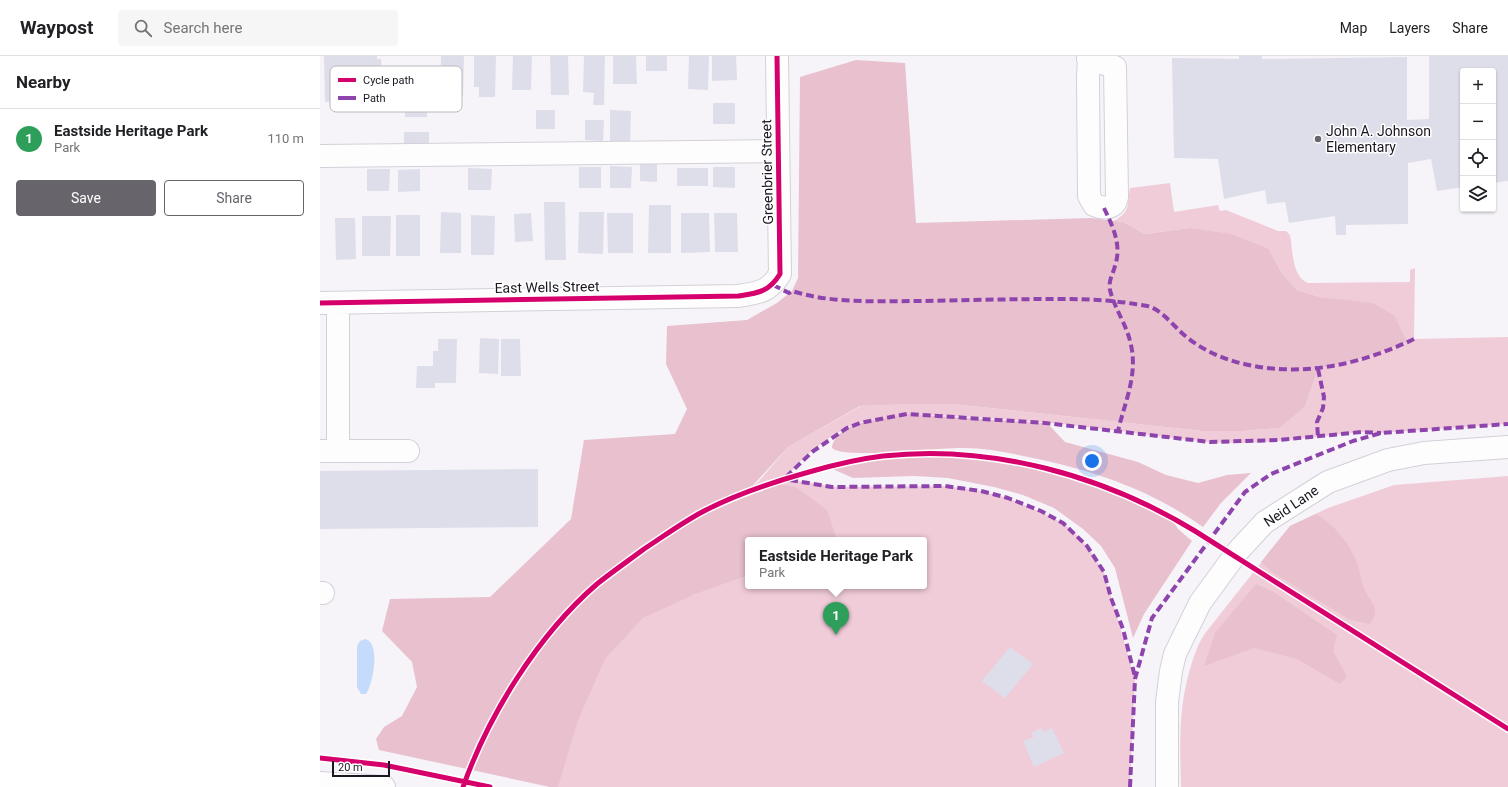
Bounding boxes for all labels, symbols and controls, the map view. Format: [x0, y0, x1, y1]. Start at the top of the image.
search box [118, 10, 398, 46]
text: Waypost [20, 16, 94, 39]
icon: search [132, 17, 154, 39]
text: Search here [164, 19, 242, 37]
text: Map [1340, 20, 1367, 36]
text: Layers [1389, 20, 1430, 36]
text: Share [1452, 20, 1488, 36]
legend [330, 66, 462, 112]
map controls [1460, 68, 1496, 212]
button: + [1460, 68, 1496, 104]
text: Nearby [16, 72, 71, 92]
text: Cycle path [363, 74, 414, 87]
text: Path [363, 92, 386, 105]
button: − [1460, 104, 1496, 140]
street label: Greenbrier Street [758, 119, 776, 225]
text: Eastside Heritage Park [54, 122, 208, 140]
place label: John A. Johnson Elementary [1326, 123, 1431, 155]
text: 1 [25, 131, 33, 146]
text: 110 m [267, 131, 304, 146]
marker: John A. Johnson Elementary [1313, 134, 1323, 144]
text: Park [54, 140, 80, 155]
button: locate [1460, 140, 1496, 176]
button: layers [1460, 176, 1496, 212]
button: Save [16, 180, 156, 216]
button: Share [164, 180, 304, 216]
street label: East Wells Street [494, 278, 600, 296]
your location [1082, 451, 1102, 471]
street label: Neid Lane [1261, 482, 1321, 530]
popup [745, 537, 927, 589]
text: Eastside Heritage Park [759, 547, 913, 565]
text: Park [759, 565, 785, 580]
pin: 1 [823, 602, 849, 635]
scale bar [332, 759, 390, 778]
text: 20 m [338, 761, 363, 774]

